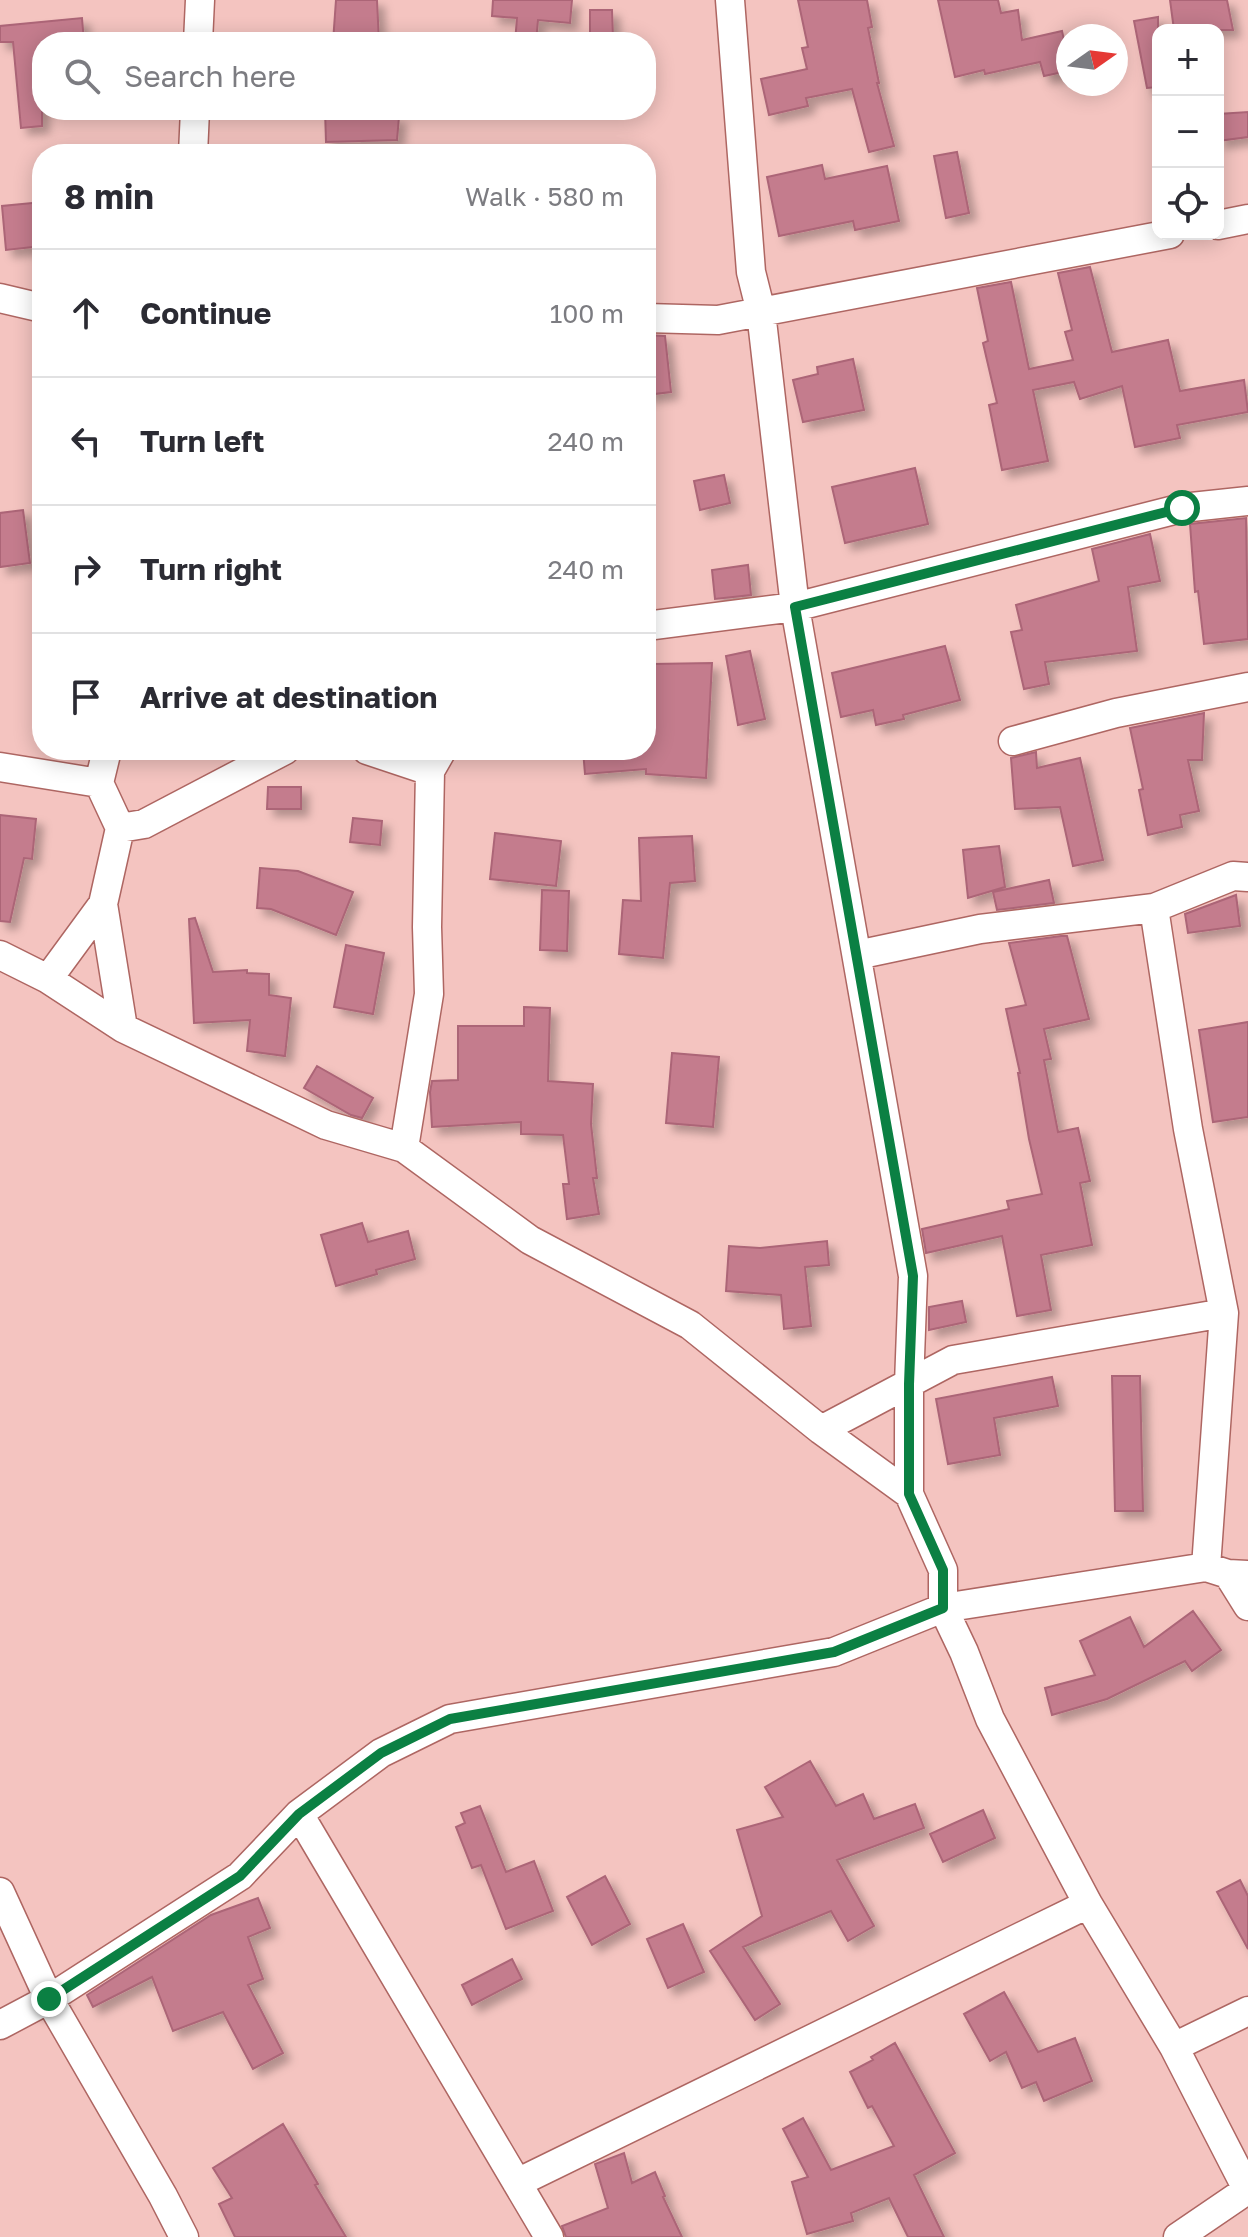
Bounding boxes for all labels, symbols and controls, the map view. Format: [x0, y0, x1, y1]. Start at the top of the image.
north arrow [1056, 24, 1128, 96]
map controls [1152, 24, 1224, 240]
button: + [1152, 24, 1224, 96]
search box [32, 32, 656, 120]
icon: search [60, 54, 104, 98]
text: Search here [124, 58, 296, 94]
button: − [1152, 96, 1224, 168]
button: locate [1152, 168, 1224, 240]
text: 8 min [64, 176, 154, 216]
text: Walk · 580 m [465, 181, 624, 212]
icon: ahead [64, 291, 108, 335]
text: Continue [140, 295, 271, 331]
text: 100 m [550, 298, 624, 329]
icon: left [64, 419, 108, 463]
text: Turn left [140, 423, 265, 459]
text: 240 m [547, 426, 624, 457]
route start [1164, 490, 1200, 526]
icon: right [64, 547, 108, 591]
text: Turn right [140, 551, 282, 587]
text: 240 m [547, 554, 624, 585]
icon: arrive [64, 675, 108, 719]
text: Arrive at destination [140, 679, 437, 715]
route end [31, 1981, 67, 2017]

